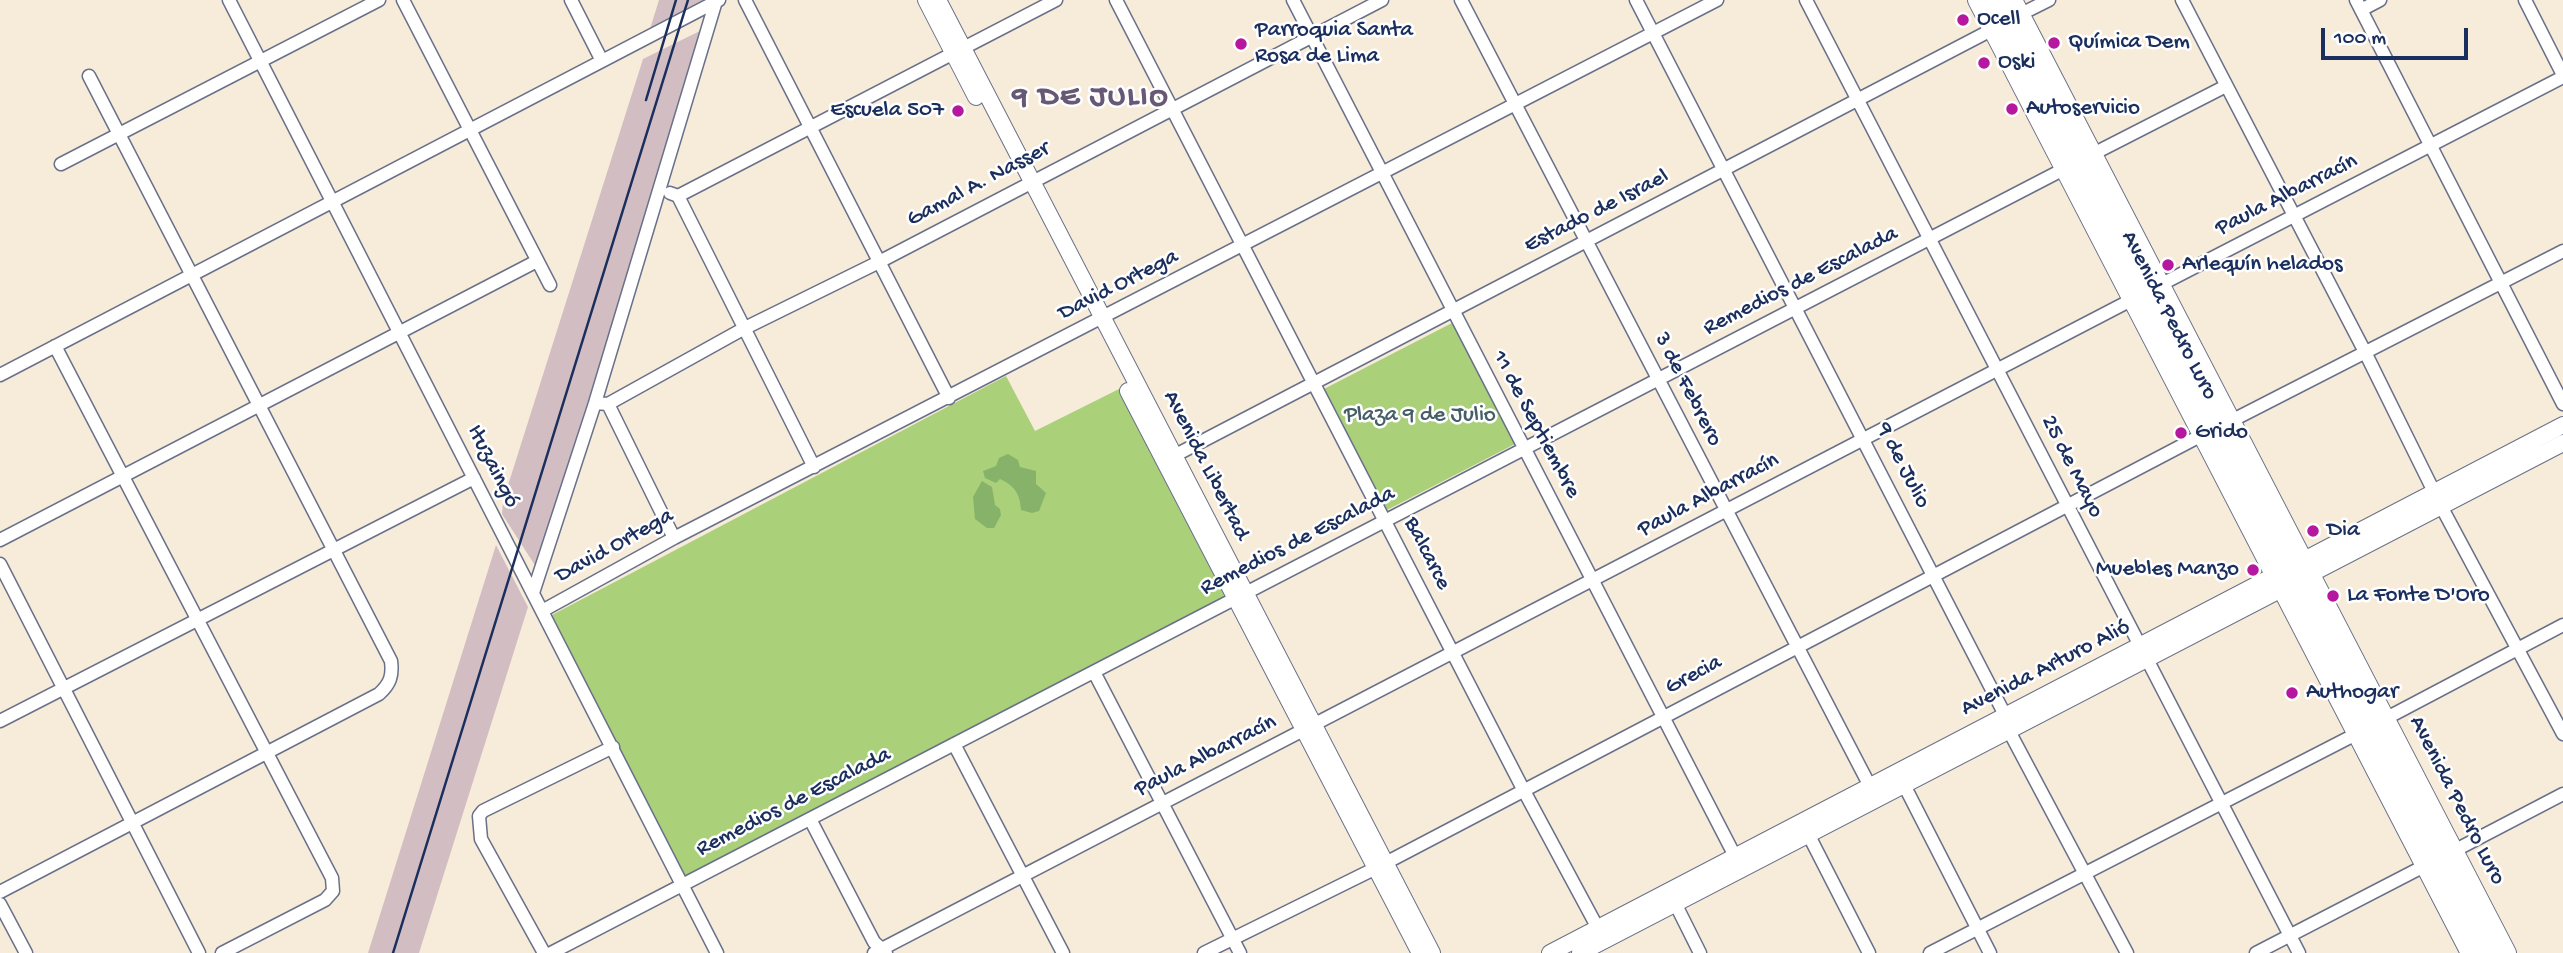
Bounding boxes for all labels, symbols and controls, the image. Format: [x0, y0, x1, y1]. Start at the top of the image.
place label: Ocell [1977, 6, 2021, 34]
marker: Ocell [1955, 12, 1971, 28]
scale bar [2325, 14, 2472, 58]
place label: Parroquia Santa Rosa de Lima [1255, 17, 1413, 71]
text: 100 m [2334, 27, 2386, 52]
place label: Química Dem [2068, 29, 2190, 57]
marker: Química Dem [2046, 35, 2062, 51]
marker: Parroquia Santa Rosa de Lima [1233, 36, 1249, 52]
place label: Oski [1998, 49, 2036, 77]
marker: Oski [1976, 55, 1992, 71]
district label: 9 DE JULIO [1014, 81, 1168, 117]
place label: Autoservicio [2026, 95, 2140, 123]
place label: Escuela 507 [830, 97, 944, 125]
marker: Autoservicio [2004, 101, 2020, 117]
marker: Escuela 507 [950, 103, 966, 119]
street label: Gamal A. Nasser [903, 136, 1055, 234]
street label: Paula Albarracín [2211, 148, 2363, 244]
street label: Estado de Israel [1520, 164, 1674, 260]
street label: Remedios de Escalada [1699, 221, 1903, 343]
street label: Avenida Pedro Luro [2113, 227, 2223, 405]
street label: David Ortega [1054, 244, 1184, 328]
place label: Arlequín helados [2182, 251, 2342, 279]
marker: Arlequín helados [2160, 257, 2176, 273]
street label: 3 de Febrero [1647, 328, 1727, 452]
street label: 11 de Septiembre [1484, 346, 1586, 504]
street label: Avenida Libertad [1155, 387, 1255, 545]
park label: Plaza 9 de Julio [1344, 402, 1496, 430]
street label: 25 de Mayo [2033, 411, 2109, 523]
street label: 9 de Julio [1869, 418, 1935, 514]
place label: Grido [2195, 419, 2248, 447]
street label: Ituzaingó [459, 421, 525, 513]
marker: Grido [2173, 425, 2189, 441]
street label: Paula Albarracín [1634, 447, 1784, 545]
street label: Remedios de Escalada [1196, 481, 1400, 603]
street label: David Ortega [551, 503, 679, 591]
street label: Balcarce [1396, 513, 1456, 595]
place label: Dia [2327, 517, 2360, 545]
marker: Dia [2305, 523, 2321, 539]
place label: Muebles Manzo [2096, 556, 2239, 584]
marker: Muebles Manzo [2245, 562, 2261, 578]
place label: La Fonte D'Oro [2347, 582, 2490, 610]
marker: La Fonte D'Oro [2325, 588, 2341, 604]
street label: Avenida Arturo Alió [1957, 614, 2135, 724]
street label: Grecia [1661, 650, 1727, 702]
place label: Authogar [2306, 679, 2398, 707]
marker: Authogar [2284, 685, 2300, 701]
street label: Paula Albarracín [1130, 709, 1282, 805]
street label: Avenida Pedro Luro [2401, 712, 2511, 890]
street label: Remedios de Escalada [692, 742, 896, 864]

